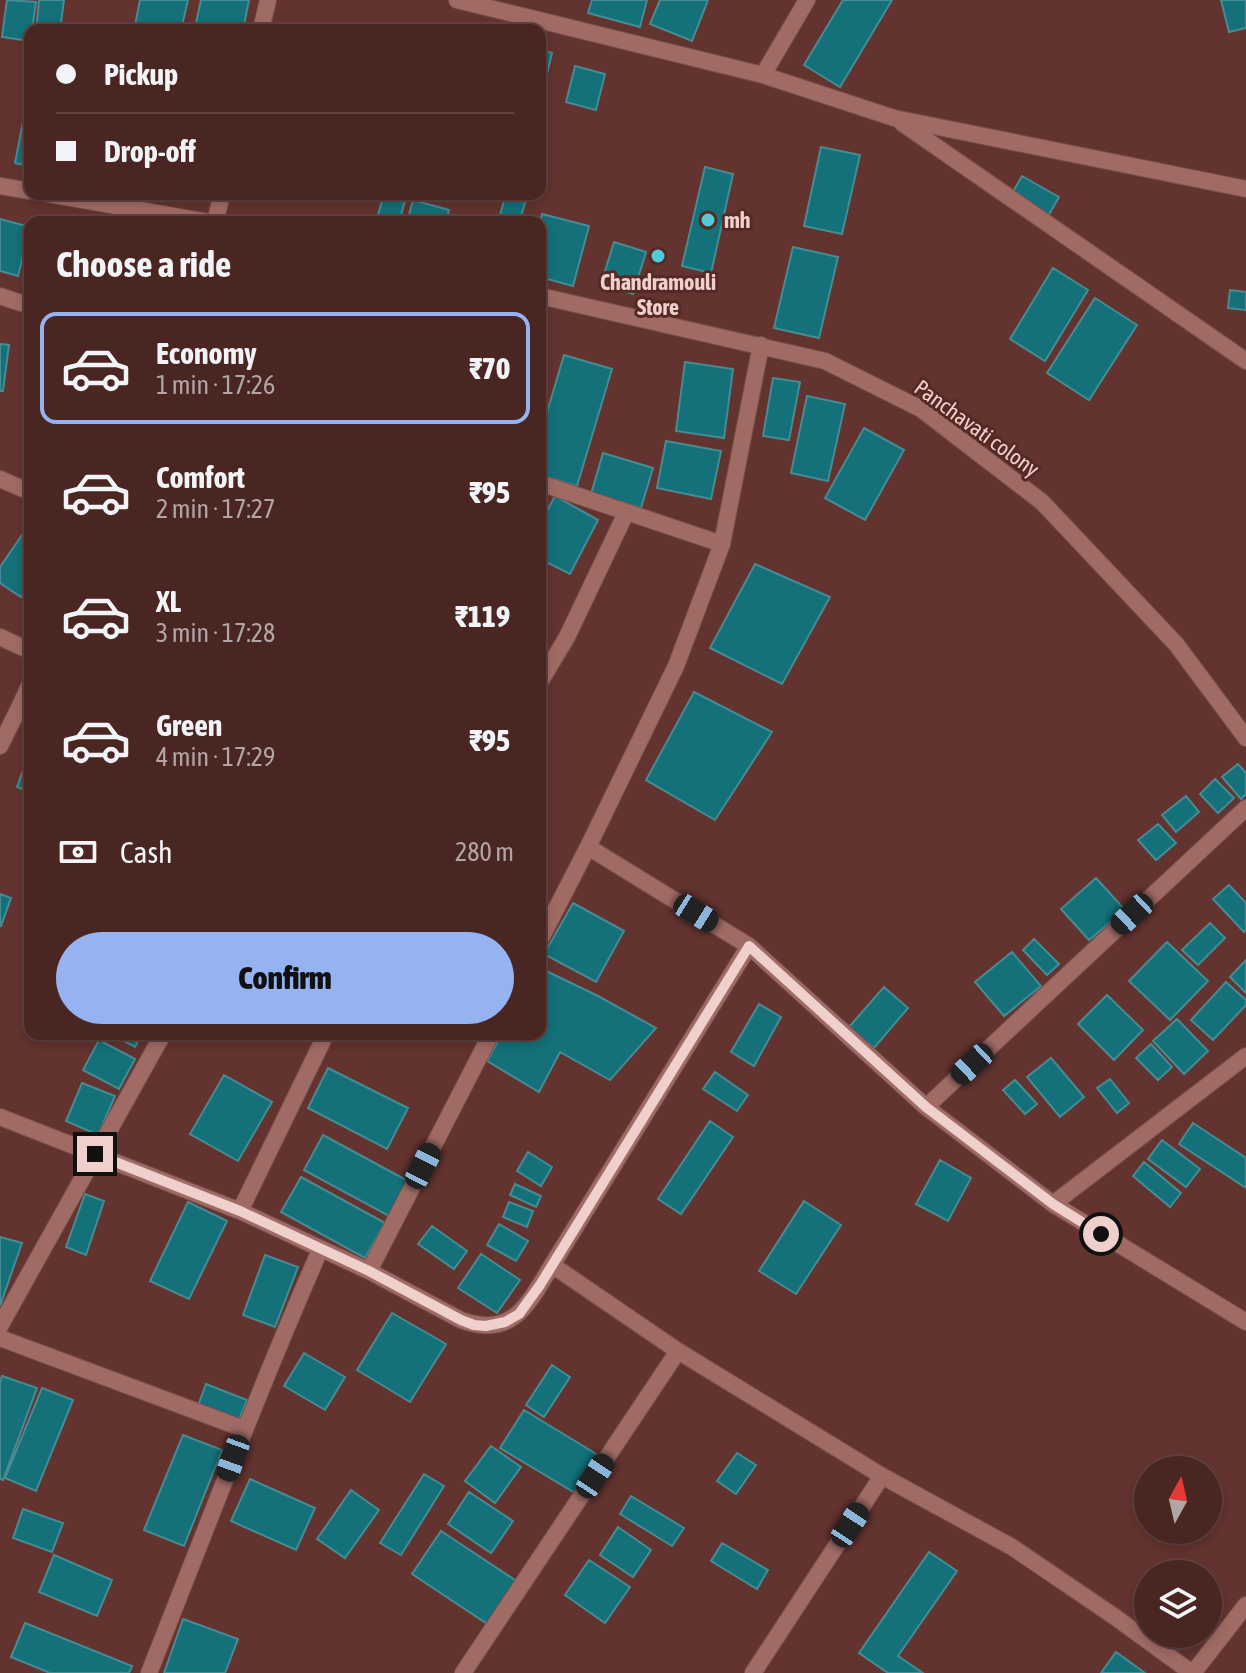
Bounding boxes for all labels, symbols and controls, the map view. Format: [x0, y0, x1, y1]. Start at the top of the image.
text: Pickup [104, 57, 178, 91]
text: Drop-off [104, 134, 196, 168]
place label: mh [724, 207, 751, 233]
marker: mh [699, 211, 717, 229]
text: Choose a ride [56, 243, 231, 285]
marker: Chandramouli Store [649, 247, 667, 265]
place label: Chandramouli Store [600, 269, 716, 320]
icon: car [60, 332, 132, 404]
text: Economy [156, 336, 257, 370]
text: ₹70 [469, 351, 510, 385]
text: 1 min · 17:26 [156, 370, 275, 400]
street label: Panchavati colony [910, 374, 1044, 482]
icon: car [60, 456, 132, 528]
text: Comfort [156, 460, 245, 494]
text: ₹95 [469, 475, 510, 509]
text: 2 min · 17:27 [156, 494, 275, 524]
icon: car [60, 580, 132, 652]
text: XL [156, 584, 181, 618]
text: ₹119 [455, 599, 510, 633]
text: 3 min · 17:28 [156, 618, 275, 648]
icon: car [60, 704, 132, 776]
text: Green [156, 708, 222, 742]
text: ₹95 [469, 723, 510, 757]
text: 4 min · 17:29 [156, 742, 275, 772]
icon: cash [56, 830, 100, 874]
text: Cash [120, 835, 173, 869]
text: 280 m [455, 837, 514, 867]
car [1106, 889, 1158, 939]
car [669, 890, 723, 936]
button: Confirm [56, 932, 514, 1024]
car [946, 1039, 998, 1089]
route end [77, 1136, 113, 1172]
car [401, 1139, 445, 1193]
route start [1083, 1216, 1119, 1252]
car [214, 1431, 252, 1485]
car [572, 1449, 618, 1503]
north arrow [1134, 1456, 1222, 1544]
map controls [1134, 1456, 1222, 1648]
car [827, 1498, 873, 1552]
button: layers [1134, 1560, 1222, 1648]

